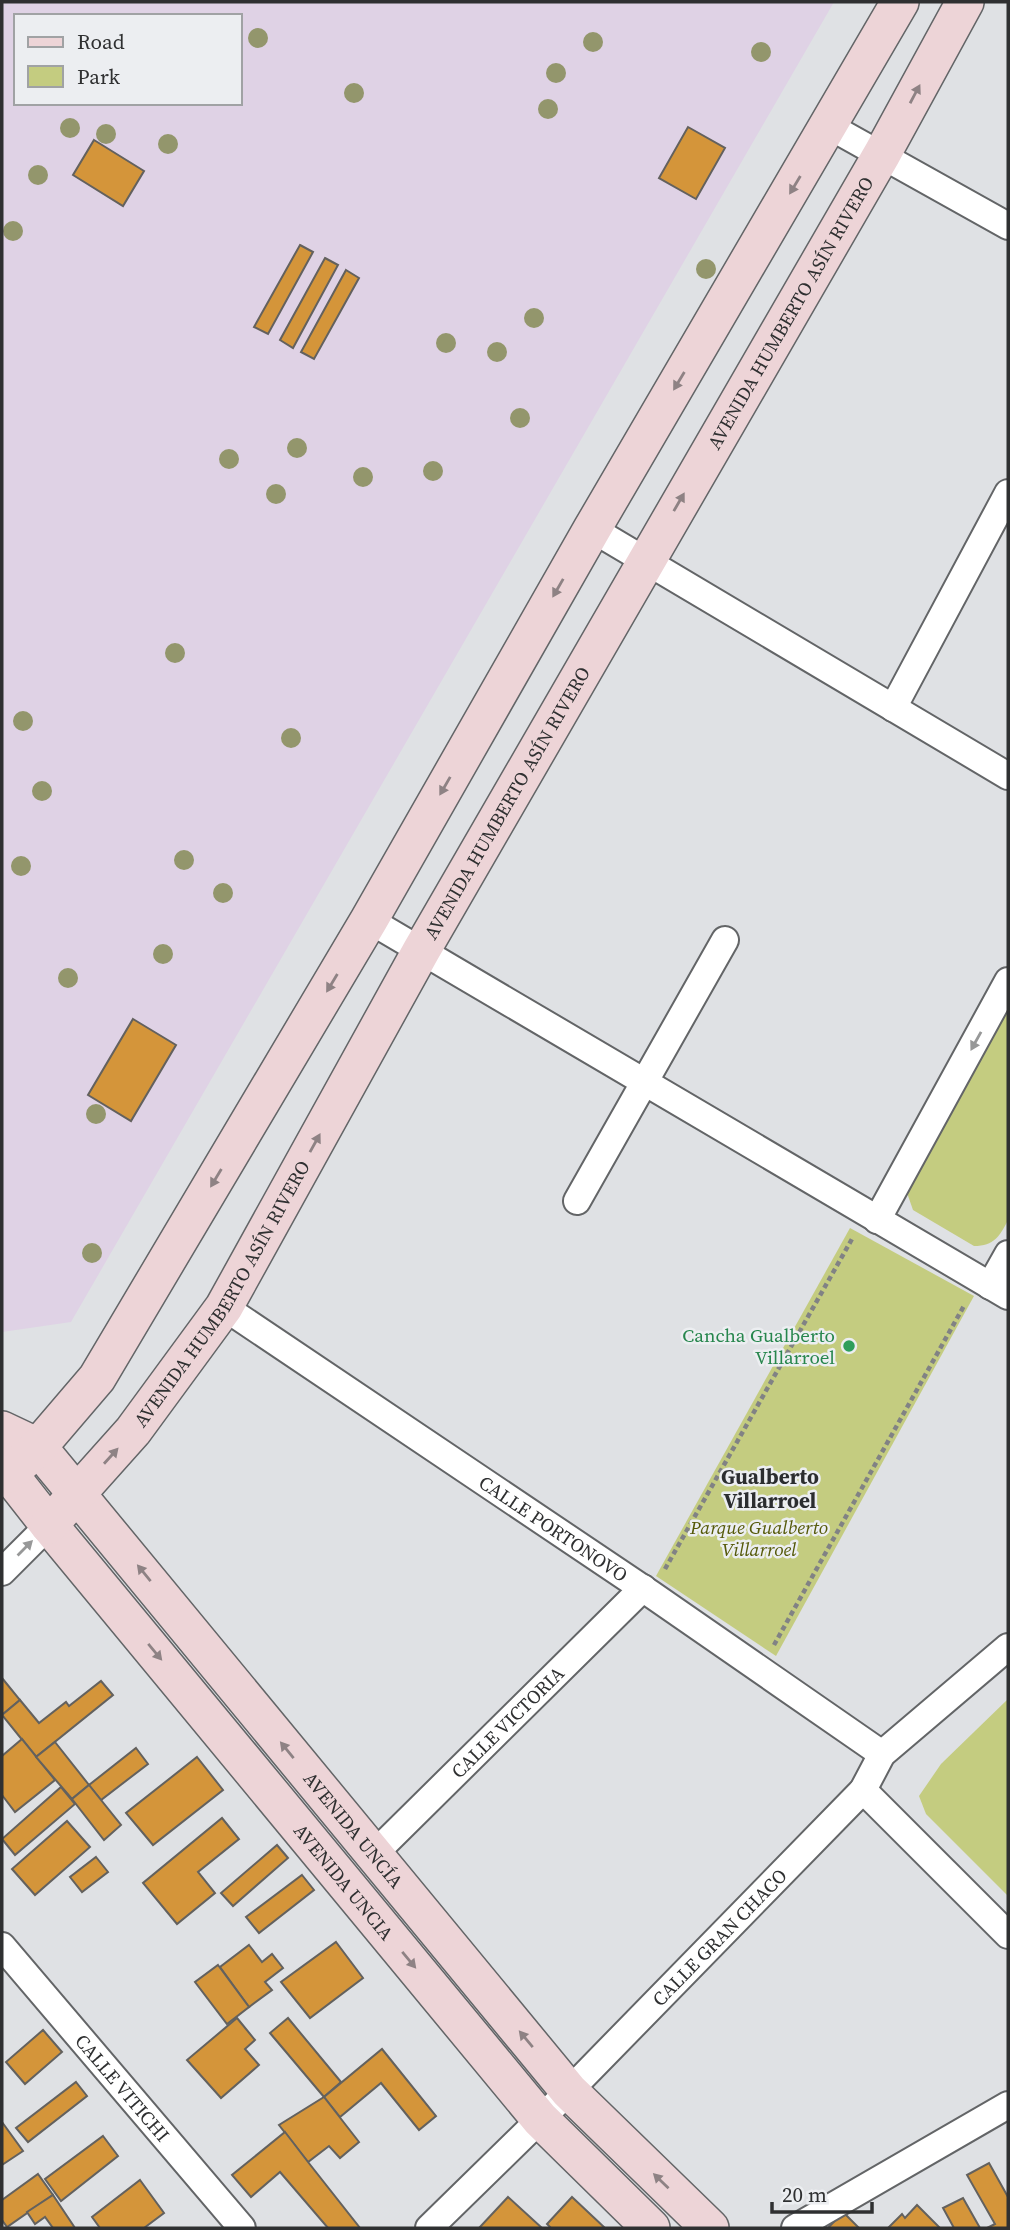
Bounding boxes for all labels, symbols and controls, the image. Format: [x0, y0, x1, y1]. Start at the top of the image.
legend [14, 14, 242, 105]
text: Road [77, 27, 125, 56]
text: Park [77, 62, 121, 91]
one-way arrow [909, 84, 921, 104]
street label: AVENIDA HUMBERTO ASÍN RIVERO [701, 172, 879, 454]
one-way arrow [788, 176, 801, 195]
one-way arrow [673, 371, 685, 391]
one-way arrow [673, 492, 686, 511]
one-way arrow [552, 578, 564, 597]
street label: AVENIDA HUMBERTO ASÍN RIVERO [418, 661, 596, 944]
one-way arrow [439, 776, 451, 795]
one-way arrow [325, 973, 338, 992]
one-way arrow [970, 1031, 982, 1051]
one-way arrow [309, 1133, 321, 1153]
street label: AVENIDA HUMBERTO ASÍN RIVERO [127, 1156, 316, 1432]
one-way arrow [209, 1169, 222, 1188]
place label: Cancha Gualberto Villarroel [682, 1322, 835, 1370]
marker: Cancha Gualberto Villarroel [841, 1338, 857, 1354]
one-way arrow [103, 1447, 119, 1465]
district label: Gualberto Villarroel [721, 1462, 819, 1515]
street label: CALLE PORTONOVO [474, 1469, 633, 1588]
park label: Parque Gualberto Villarroel [689, 1514, 828, 1562]
one-way arrow [17, 1540, 34, 1557]
one-way arrow [137, 1565, 152, 1582]
one-way arrow [148, 1643, 163, 1661]
street label: CALLE VICTORIA [445, 1660, 570, 1784]
one-way arrow [280, 1741, 295, 1759]
street label: AVENIDA UNCÍA [298, 1766, 410, 1894]
street label: AVENIDA UNCIA [288, 1818, 400, 1946]
street label: CALLE GRAN CHACO [646, 1863, 792, 2012]
one-way arrow [401, 1952, 416, 1969]
street label: CALLE VITICHI [69, 2028, 176, 2147]
one-way arrow [518, 2030, 533, 2048]
scale bar [772, 2170, 872, 2214]
one-way arrow [653, 2173, 670, 2189]
text: 20 m [782, 2180, 827, 2209]

